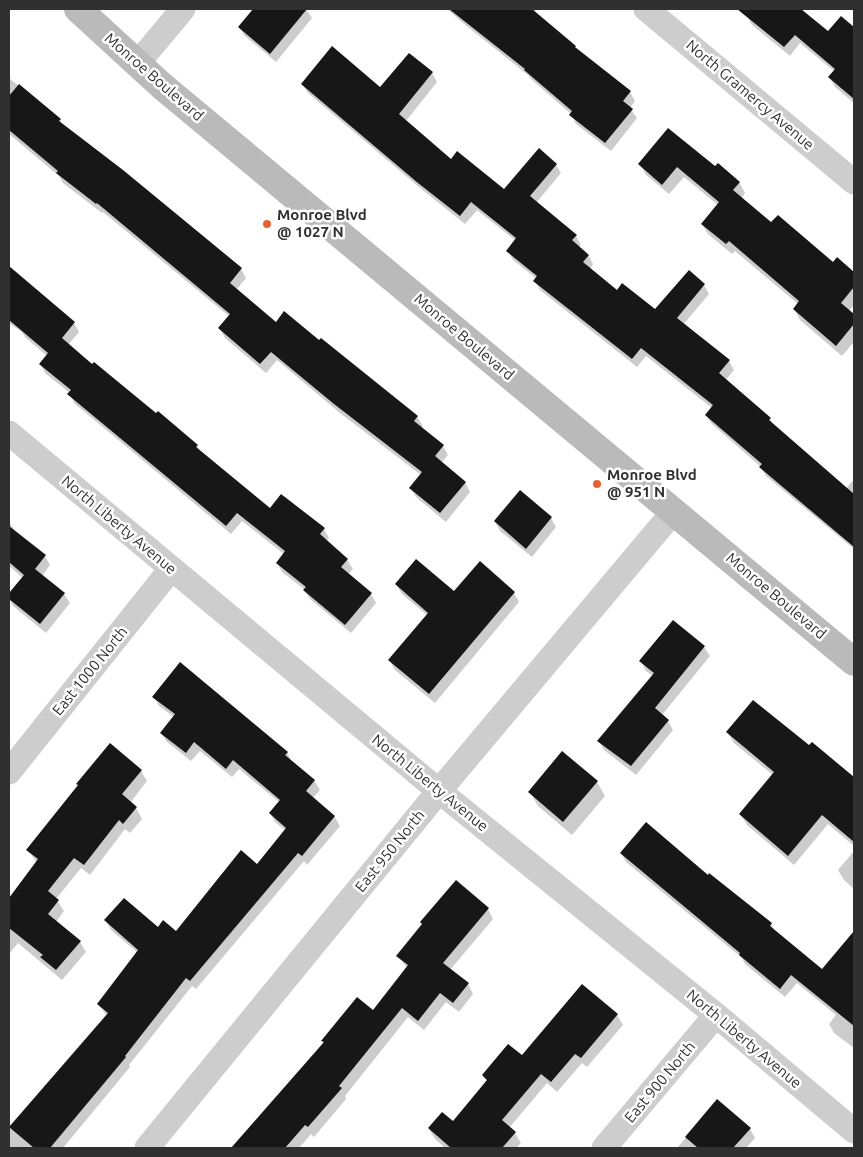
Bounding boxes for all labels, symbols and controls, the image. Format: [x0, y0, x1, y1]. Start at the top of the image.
street label: Monroe Boulevard [101, 29, 207, 125]
street label: North Gramercy Avenue [682, 36, 818, 154]
place label: Monroe Blvd @ 1027 N [277, 206, 367, 241]
marker: Monroe Blvd @ 1027 N [261, 218, 273, 230]
street label: Monroe Boulevard [410, 290, 518, 384]
place label: Monroe Blvd @ 951 N [607, 466, 697, 501]
street label: North Liberty Avenue [58, 472, 180, 578]
marker: Monroe Blvd @ 951 N [591, 478, 603, 490]
street label: Monroe Boulevard [722, 549, 830, 643]
street label: East 1000 North [49, 623, 131, 719]
street label: North Liberty Avenue [368, 731, 492, 835]
street label: East 950 North [351, 806, 429, 896]
street label: North Liberty Avenue [683, 986, 805, 1092]
street label: East 900 North [621, 1038, 699, 1126]

